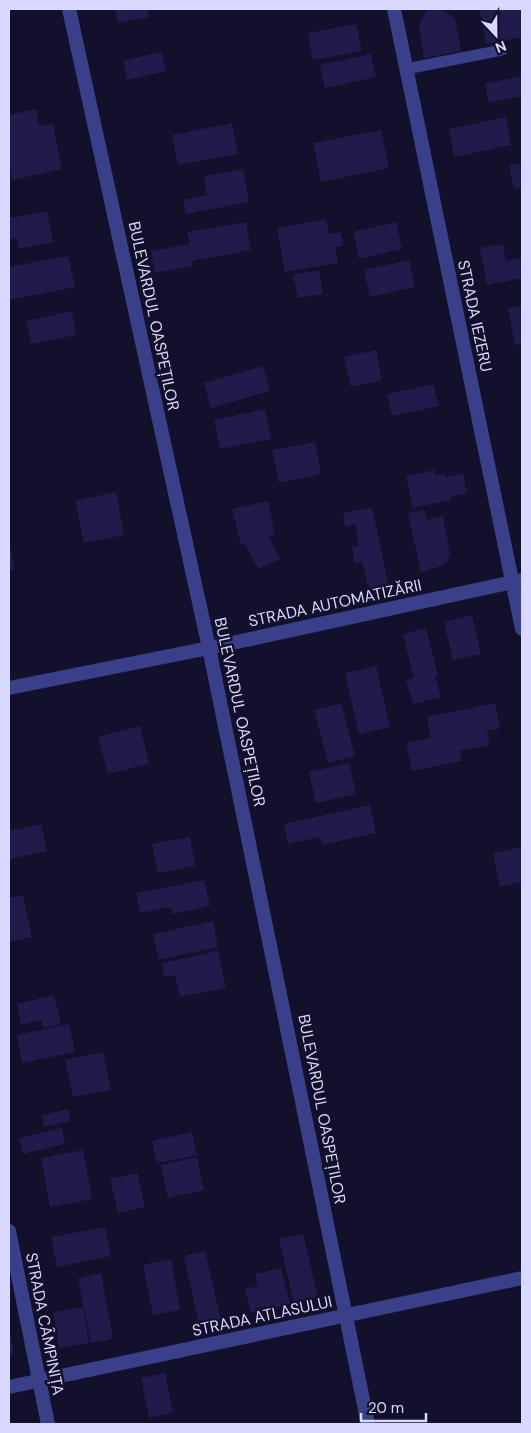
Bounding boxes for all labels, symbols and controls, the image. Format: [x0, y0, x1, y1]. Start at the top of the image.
north arrow [471, 10, 521, 60]
text: N [493, 37, 509, 57]
street label: BULEVARDUL OASPEȚILOR [124, 219, 184, 413]
street label: STRADA IEZERU [453, 258, 497, 374]
street label: STRADA AUTOMATIZĂRII [247, 574, 423, 632]
street label: BULEVARDUL OASPEȚILOR [210, 615, 270, 809]
street label: BULEVARDUL OASPEȚILOR [293, 1012, 351, 1206]
street label: STRADA CÂMPINIȚA [21, 1251, 69, 1397]
street label: STRADA ATLASULUI [190, 1291, 334, 1341]
scale bar [361, 1390, 426, 1422]
text: 20 m [368, 1398, 404, 1418]

